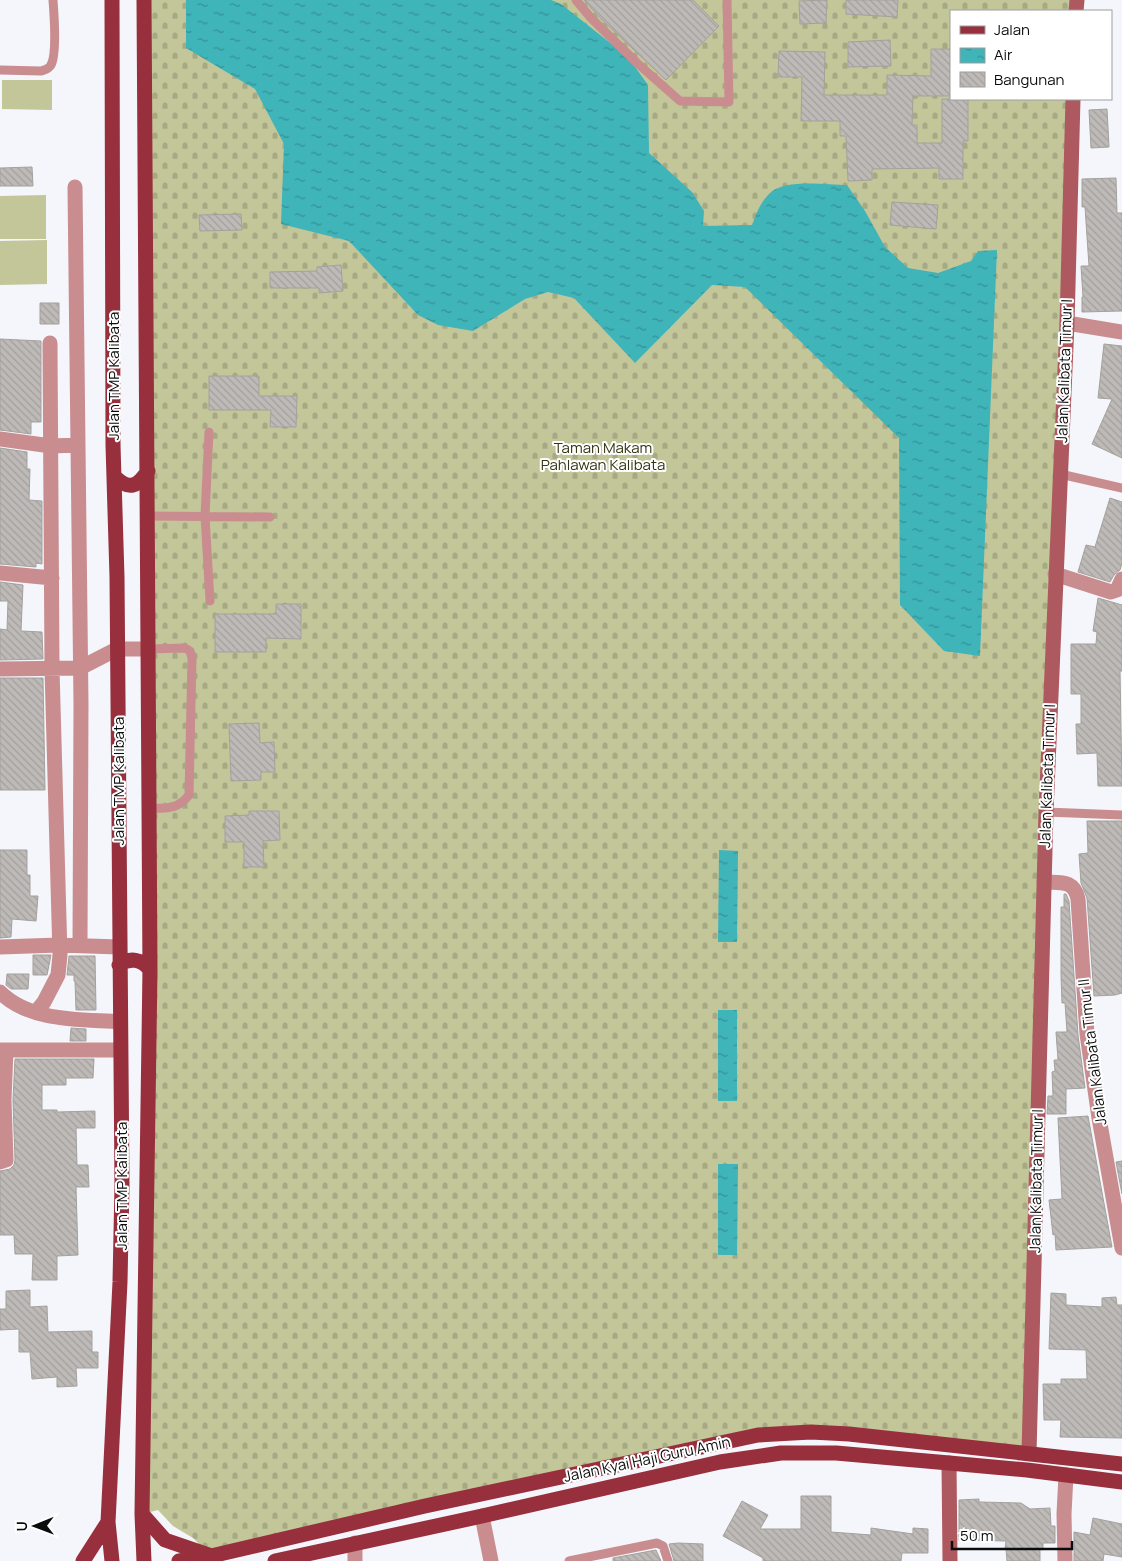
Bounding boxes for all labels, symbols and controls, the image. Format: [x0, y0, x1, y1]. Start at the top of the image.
legend [950, 10, 1112, 100]
text: Jalan [994, 19, 1030, 40]
text: Air [994, 44, 1013, 65]
text: Bangunan [994, 69, 1064, 90]
street label: Jalan Kalibata Timur I [1051, 299, 1077, 443]
street label: Jalan TMP Kalibata [103, 312, 124, 440]
park label: Taman Makam Pahlawan Kalibata [541, 437, 665, 475]
street label: Jalan Kalibata Timur I [1034, 704, 1060, 848]
street label: Jalan TMP Kalibata [108, 717, 129, 845]
street label: Jalan Kalibata Timur II [1073, 978, 1111, 1126]
street label: Jalan Kalibata Timur I [1024, 1109, 1048, 1253]
street label: Jalan TMP Kalibata [111, 1122, 132, 1250]
street label: Jalan Kyai Haji Guru Amin [562, 1431, 732, 1487]
north arrow [10, 1501, 60, 1551]
scale bar [952, 1518, 1072, 1550]
text: U [12, 1521, 31, 1531]
text: 50 m [960, 1525, 994, 1546]

